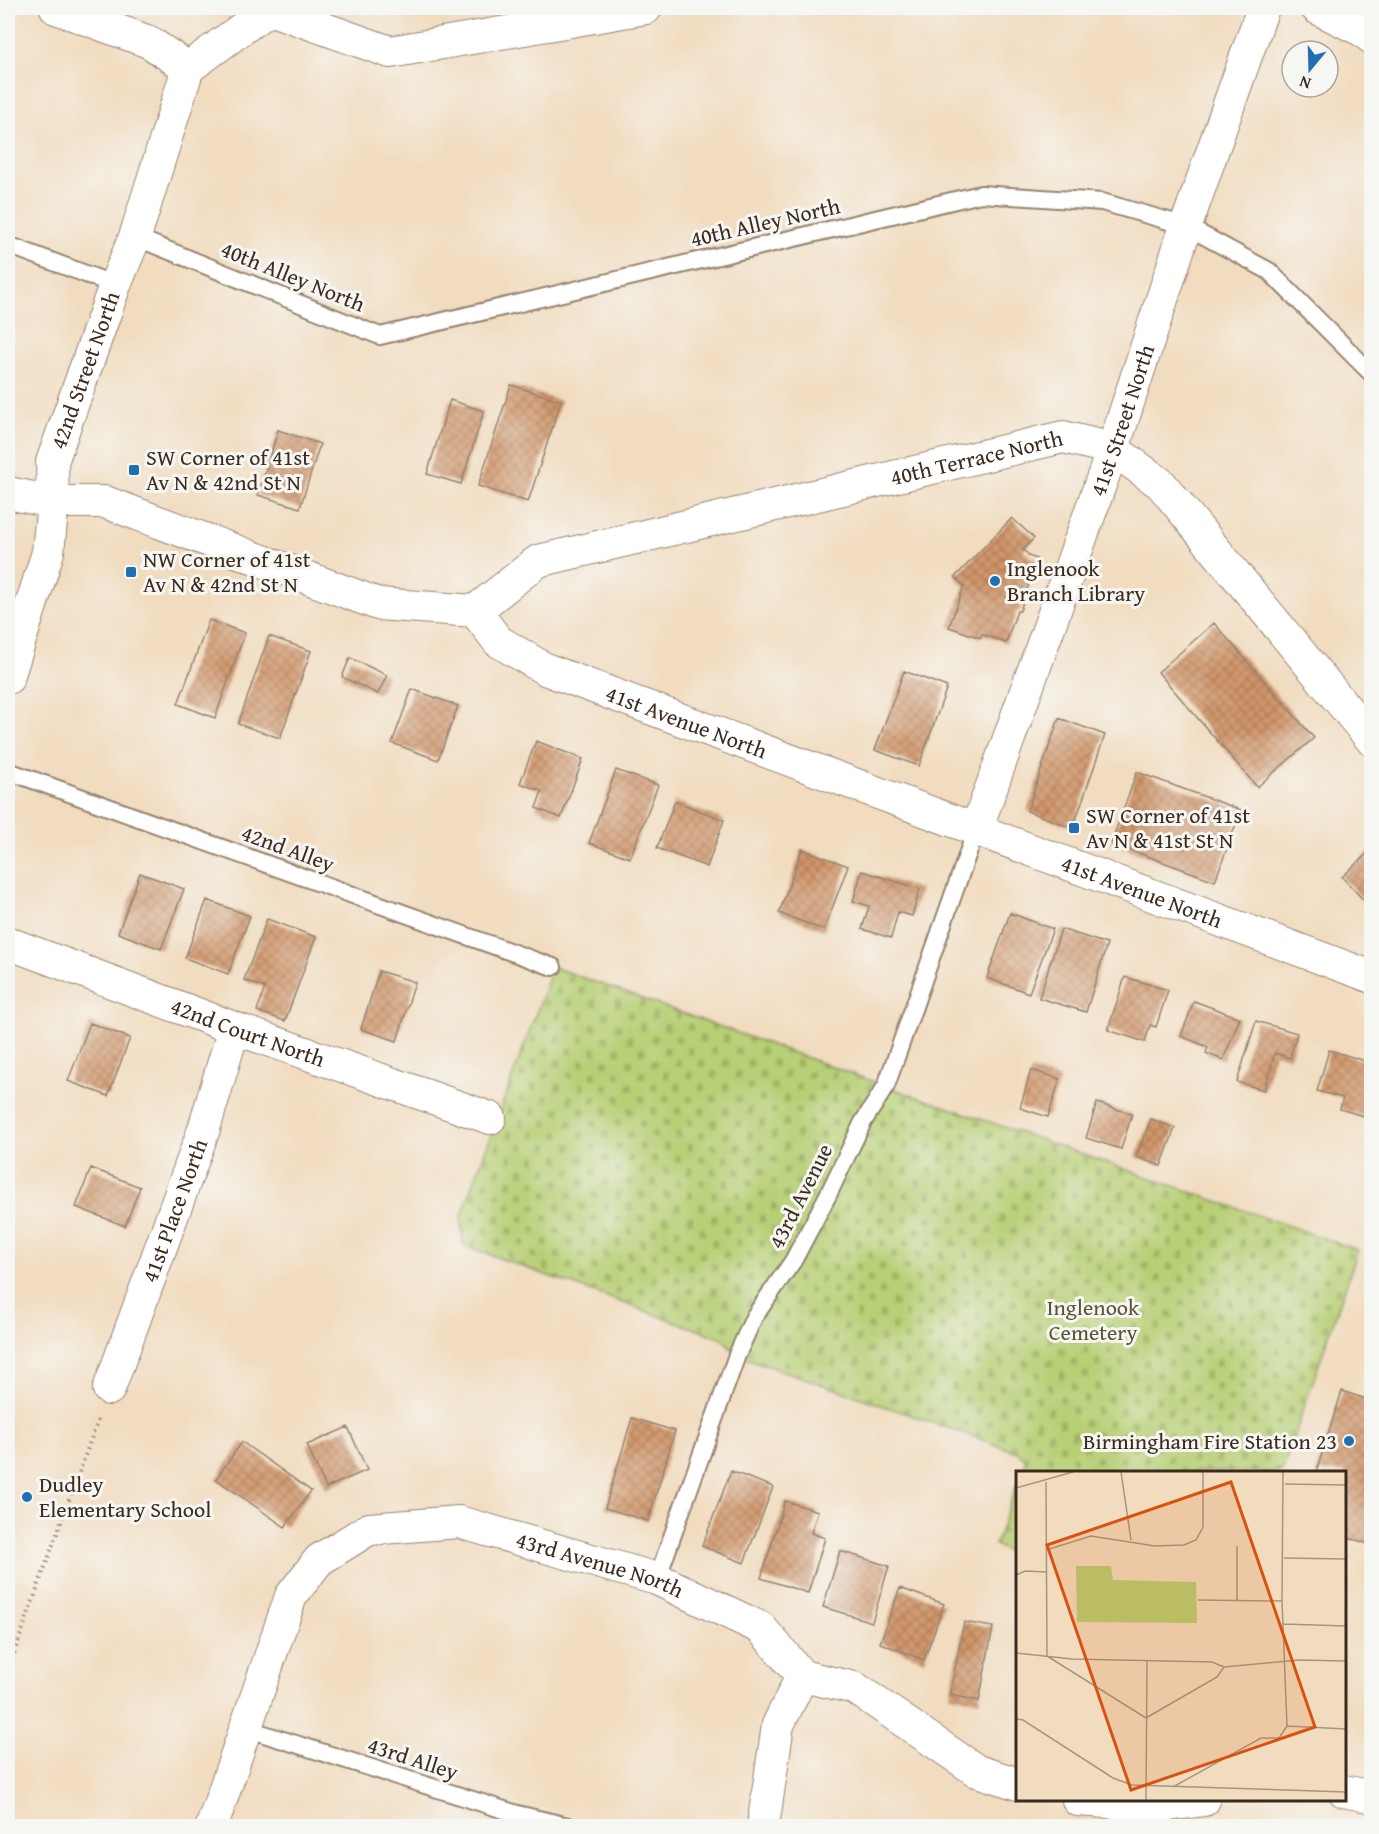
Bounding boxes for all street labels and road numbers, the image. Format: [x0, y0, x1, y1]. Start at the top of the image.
street label: 40th Alley North [687, 189, 844, 255]
street label: 40th Alley North [216, 233, 370, 320]
street label: 42nd Street North [42, 286, 128, 453]
street label: 41st Street North [1081, 340, 1162, 500]
street label: 40th Terrace North [887, 421, 1067, 493]
street label: 41st Avenue North [601, 677, 772, 767]
street label: 42nd Alley [237, 816, 339, 880]
street label: 41st Avenue North [1057, 847, 1228, 936]
street label: 42nd Court North [166, 990, 330, 1075]
street label: 41st Place North [133, 1134, 215, 1287]
street label: 43rd Avenue [760, 1138, 840, 1254]
street label: 43rd Avenue North [512, 1523, 690, 1606]
street label: 43rd Alley [364, 1728, 462, 1788]

